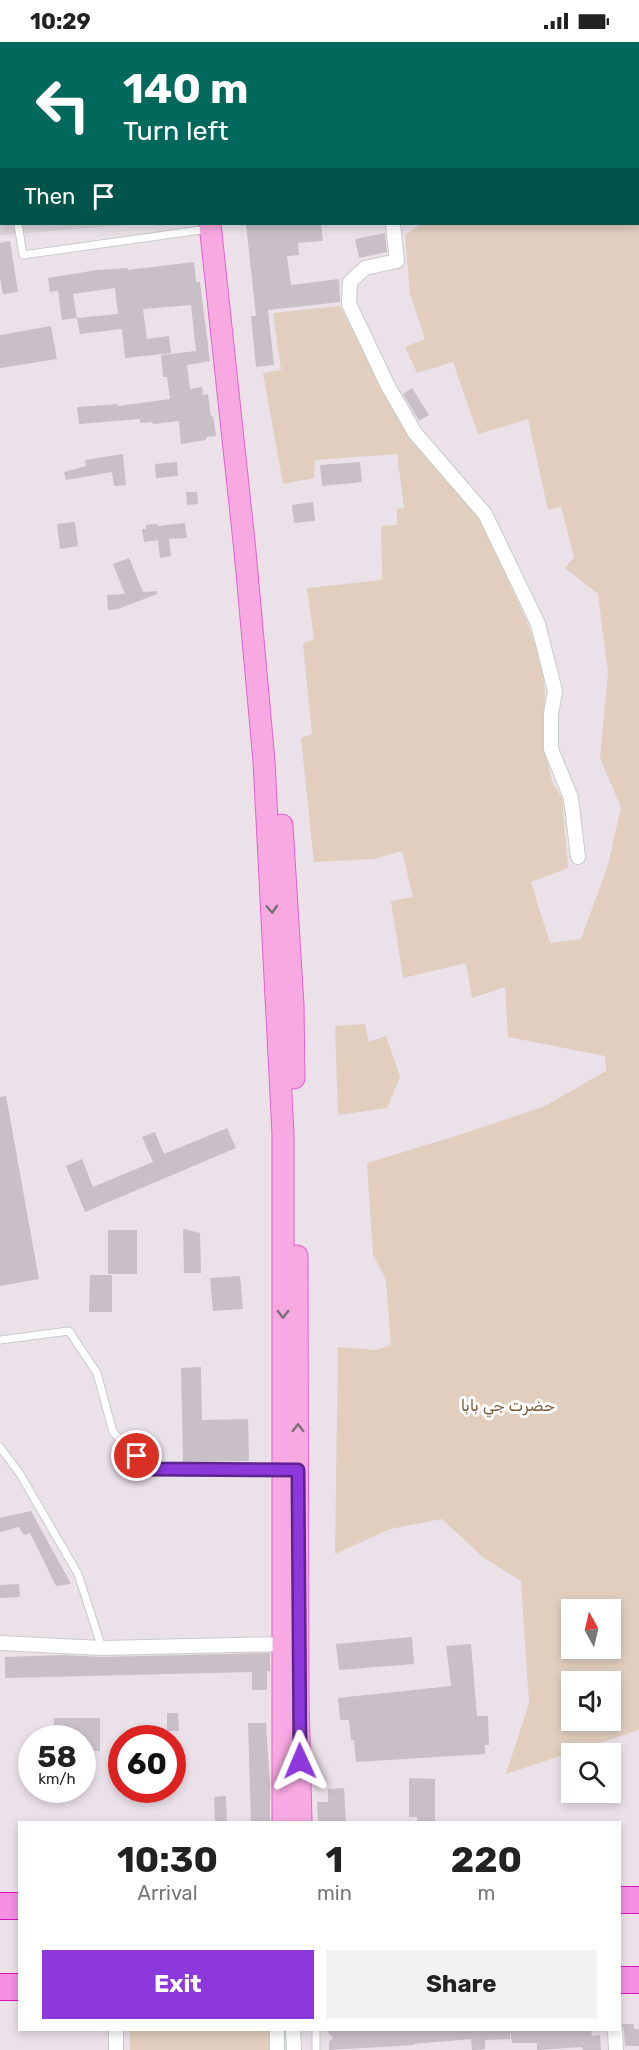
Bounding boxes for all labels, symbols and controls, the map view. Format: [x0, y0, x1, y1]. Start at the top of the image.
text: 10:29 [30, 8, 91, 35]
text: 140 m [123, 64, 249, 114]
icon: left [24, 66, 102, 144]
text: Turn left [123, 115, 228, 147]
icon: arrive [87, 180, 120, 213]
text: Then [24, 183, 75, 210]
one-way arrow [265, 904, 278, 914]
one-way arrow [277, 1309, 289, 1318]
park label: حضرت جي بابا [461, 1396, 555, 1418]
one-way arrow [292, 1424, 304, 1433]
pin [111, 1430, 162, 1481]
icon: arrive [120, 1439, 153, 1472]
north arrow [561, 1599, 621, 1659]
map controls [561, 1599, 621, 1803]
button: sound [561, 1671, 621, 1731]
speed limit sign: 60 [108, 1725, 186, 1803]
position arrow [268, 1729, 332, 1793]
text: 58 [37, 1739, 77, 1775]
button: search [561, 1743, 621, 1803]
text: km/h [38, 1770, 76, 1788]
text: 10:30 [117, 1838, 218, 1881]
text: 1 [325, 1838, 343, 1881]
text: 220 [451, 1838, 522, 1881]
text: Arrival [138, 1881, 198, 1905]
text: min [317, 1881, 352, 1905]
text: m [478, 1881, 495, 1905]
button: Exit [42, 1950, 314, 2019]
button: Share [326, 1950, 597, 2019]

